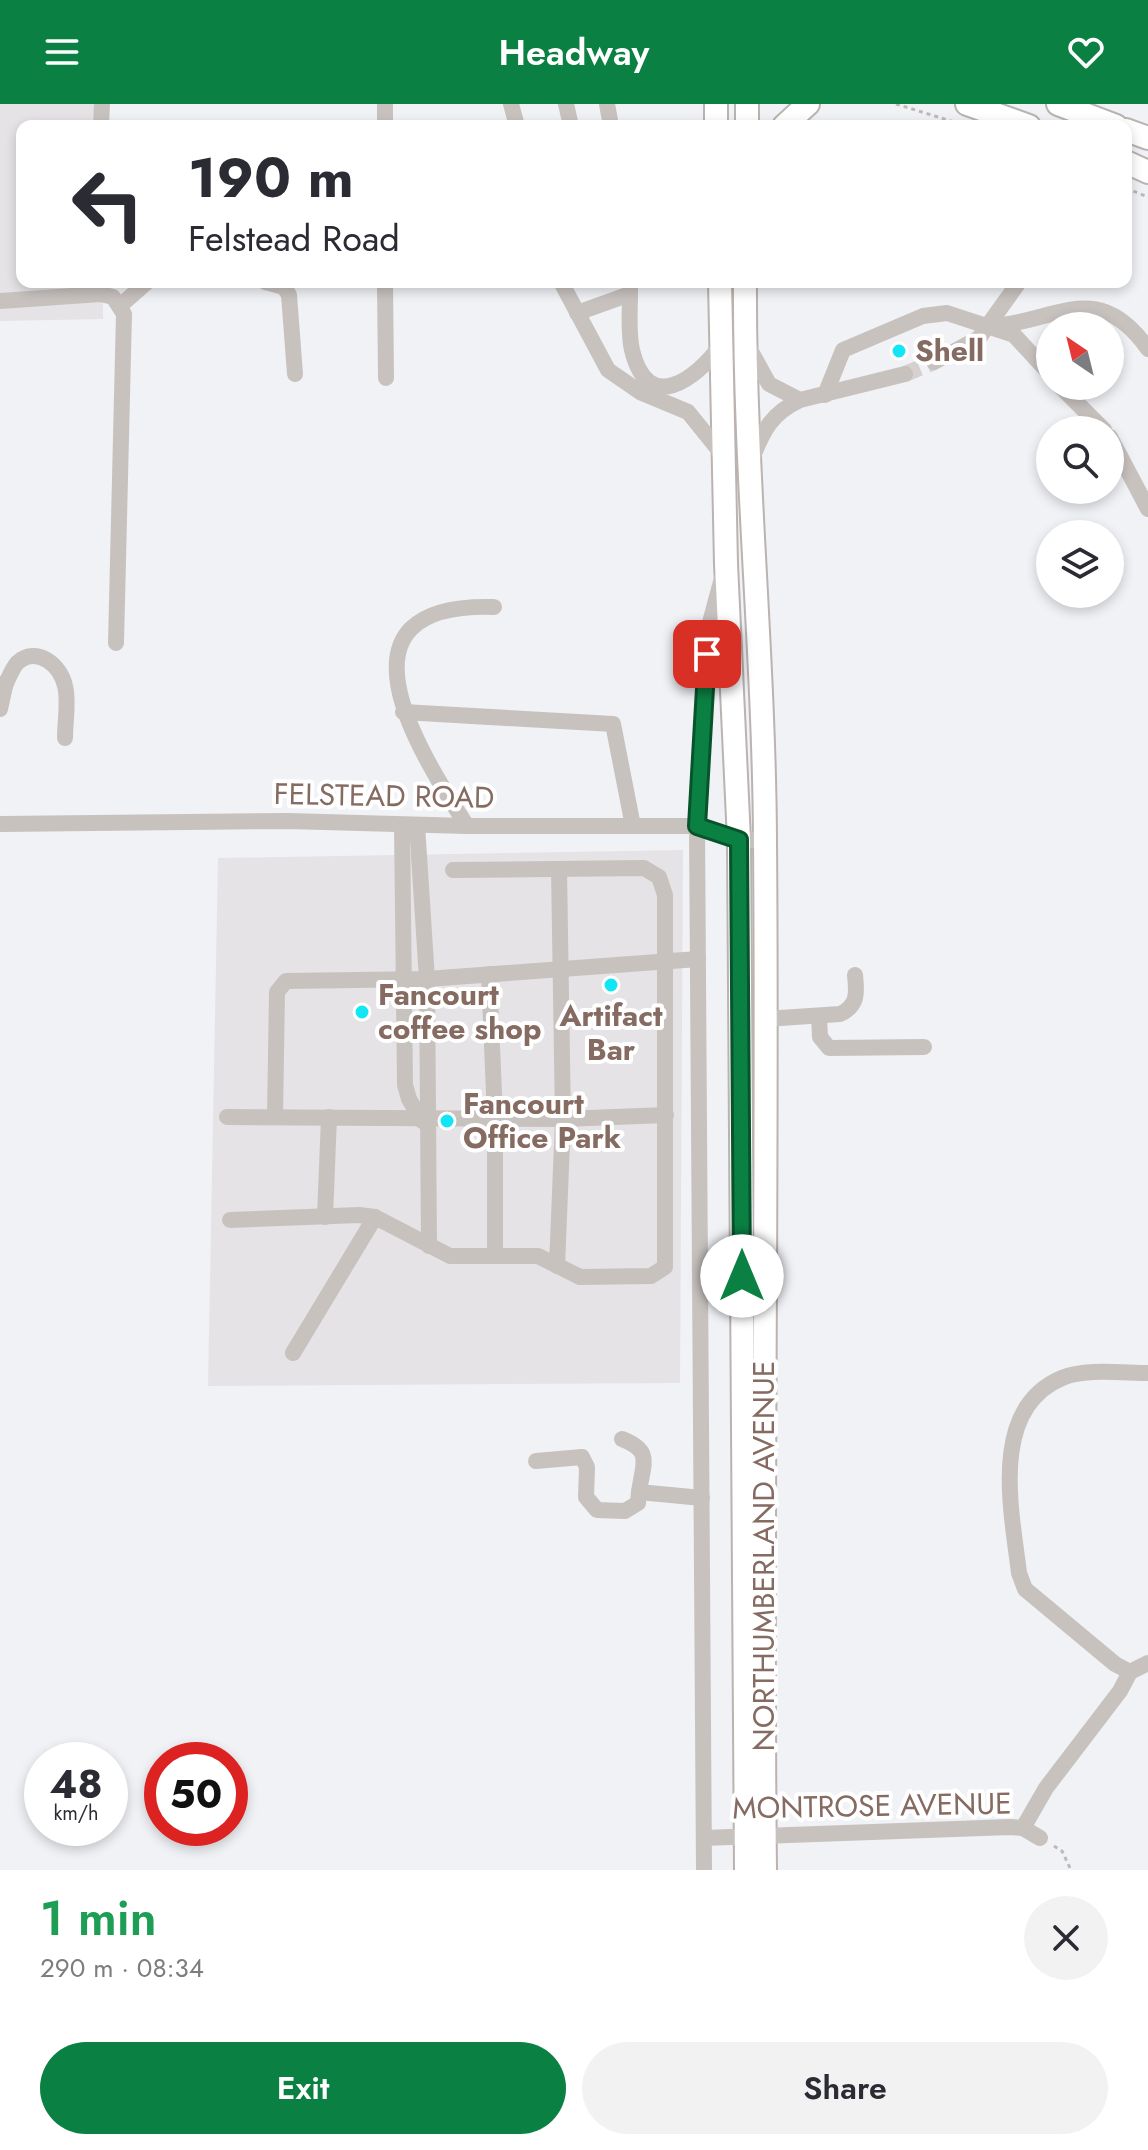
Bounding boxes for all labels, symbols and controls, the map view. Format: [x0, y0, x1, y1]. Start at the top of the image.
text: Headway [499, 26, 649, 78]
icon: menu [40, 30, 84, 74]
icon: heart [1064, 30, 1108, 74]
text: 190 m [188, 137, 354, 218]
icon: left [56, 152, 160, 256]
text: Felstead Road [188, 212, 400, 264]
north arrow [1036, 312, 1124, 400]
map controls [1036, 312, 1124, 608]
place label: Shell [915, 329, 984, 372]
marker: Shell [890, 342, 908, 360]
button: search [1036, 416, 1124, 504]
button: layers [1036, 520, 1124, 608]
pin [673, 620, 741, 688]
icon: arrive [685, 632, 729, 676]
street label: FELSTEAD ROAD [273, 772, 495, 819]
place label: Fancourt coffee shop [378, 973, 542, 1050]
marker: Artifact Bar [602, 976, 620, 994]
place label: Artifact Bar [558, 994, 663, 1071]
marker: Fancourt coffee shop [353, 1003, 371, 1021]
place label: Fancourt Office Park [463, 1082, 622, 1159]
marker: Fancourt Office Park [438, 1112, 456, 1130]
position arrow [700, 1234, 784, 1318]
street label: NORTHUMBERLAND AVENUE [742, 1361, 785, 1751]
speed limit sign: 50 [144, 1742, 248, 1846]
text: 48 [50, 1755, 103, 1813]
street label: MONTROSE AVENUE [732, 1782, 1012, 1829]
text: km/h [53, 1799, 99, 1828]
text: 1 min [40, 1884, 157, 1953]
button: close [1024, 1896, 1108, 1980]
text: 290 m · 08:34 [40, 1949, 204, 1987]
button: Exit [40, 2042, 566, 2134]
button: Share [582, 2042, 1108, 2134]

